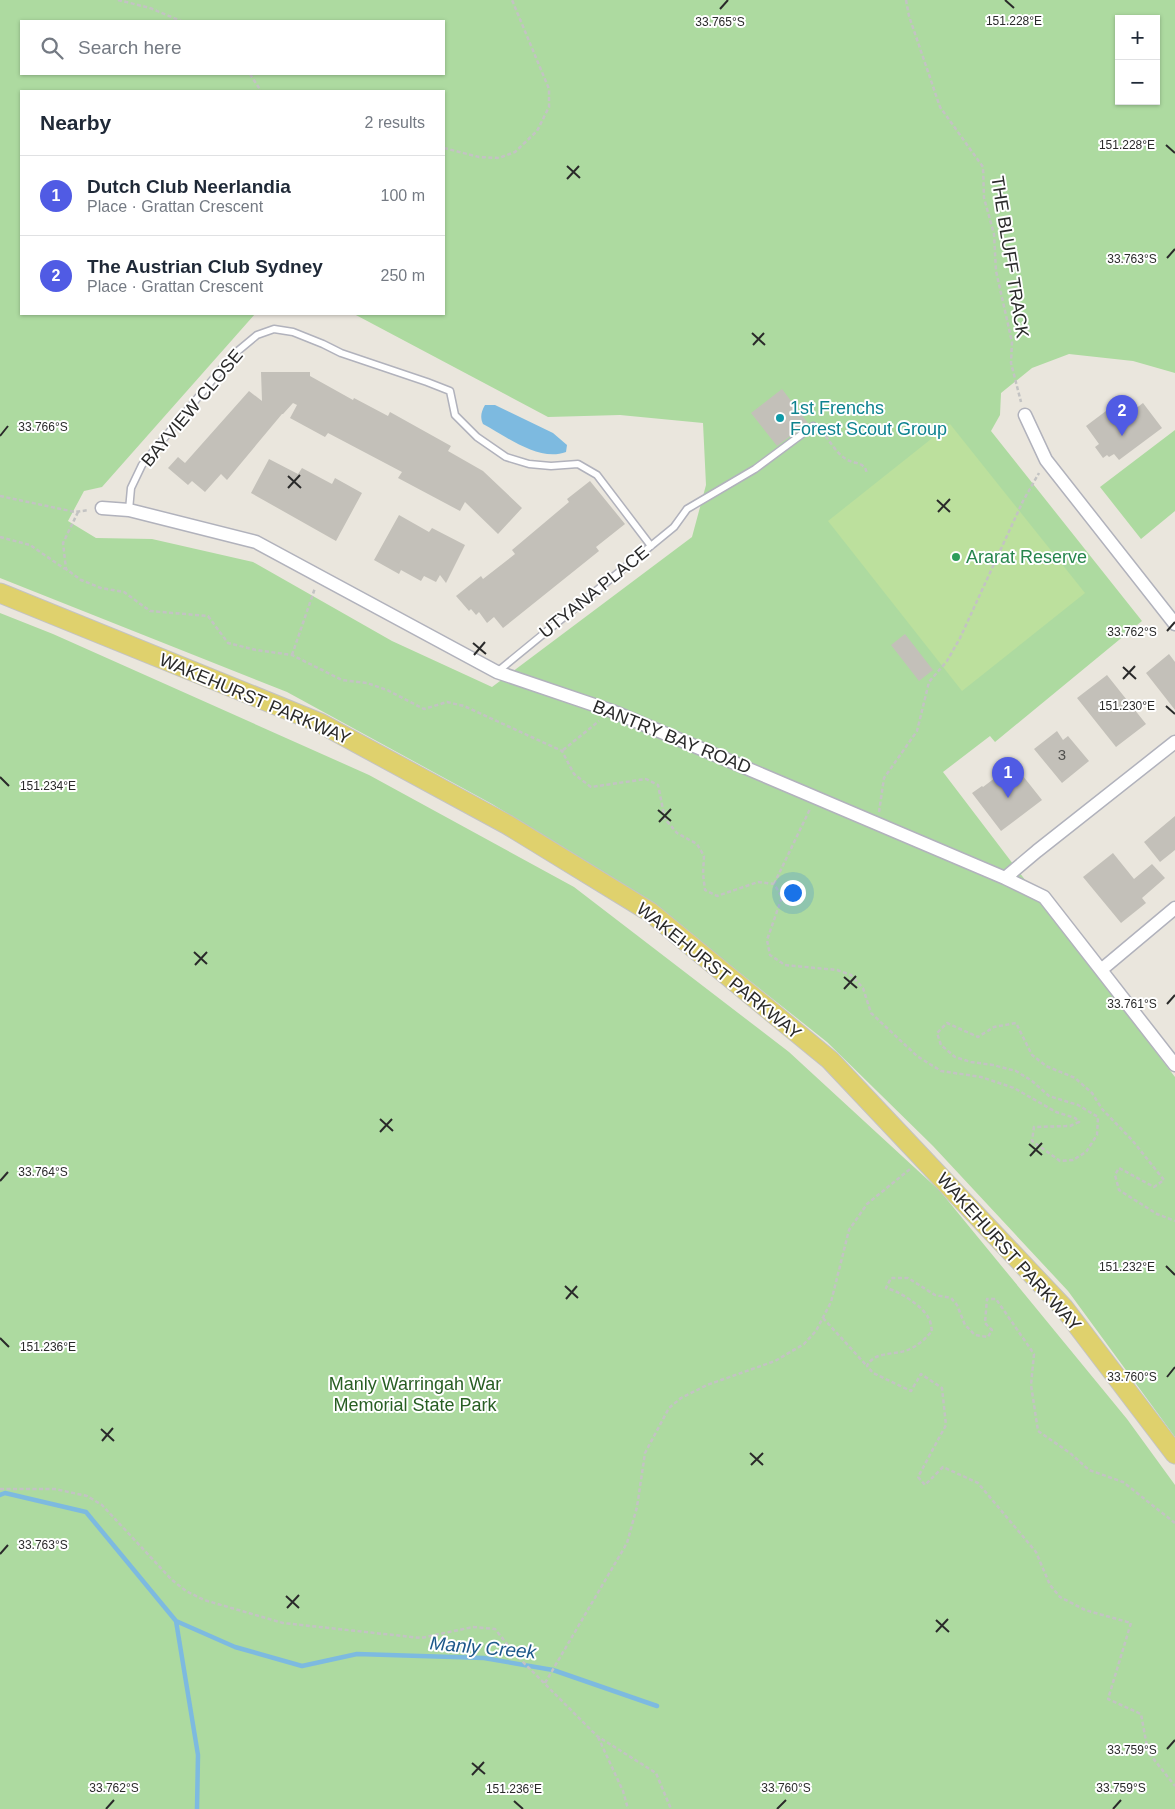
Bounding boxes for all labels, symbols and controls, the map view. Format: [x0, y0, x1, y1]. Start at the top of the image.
text: 151.228°E [986, 14, 1042, 28]
text: 33.765°S [695, 15, 745, 29]
map controls [1115, 15, 1160, 105]
button: + [1115, 15, 1160, 60]
search box [20, 20, 445, 75]
icon: search [38, 34, 66, 62]
text: Search here [78, 37, 182, 58]
button: − [1115, 60, 1160, 105]
text: Nearby [40, 111, 111, 134]
text: 2 results [365, 114, 425, 131]
text: 151.228°E [1099, 138, 1155, 152]
street label: THE BLUFF TRACK [987, 175, 1033, 339]
text: Dutch Club Neerlandia [87, 176, 291, 197]
text: 1 [52, 187, 60, 204]
text: 100 m [381, 187, 425, 204]
text: Place · Grattan Crescent [87, 198, 263, 215]
text: 33.763°S [1107, 252, 1157, 266]
text: The Austrian Club Sydney [87, 256, 323, 277]
text: 2 [52, 267, 60, 284]
text: 250 m [381, 267, 425, 284]
text: Place · Grattan Crescent [87, 278, 263, 295]
street label: BAYVIEW CLOSE [137, 345, 247, 471]
pin: 2 [1106, 395, 1138, 436]
place label: 1st Frenchs Forest Scout Group [790, 398, 947, 439]
marker: 1st Frenchs Forest Scout Group [774, 412, 786, 424]
text: 33.766°S [18, 420, 68, 434]
street label: UTYANA PLACE [535, 542, 653, 642]
place label: Ararat Reserve [966, 547, 1087, 567]
marker: Ararat Reserve [950, 551, 962, 563]
text: 33.762°S [1107, 625, 1157, 639]
street label: WAKEHURST PARKWAY [156, 650, 354, 748]
street label: BANTRY BAY ROAD [590, 696, 754, 778]
text: 151.230°E [1099, 699, 1155, 713]
house number: 3 [1058, 746, 1066, 763]
pin: 1 [992, 757, 1024, 798]
text: 151.234°E [20, 779, 76, 793]
your location [780, 880, 806, 906]
street label: WAKEHURST PARKWAY [633, 899, 805, 1043]
text: 33.761°S [1107, 997, 1157, 1011]
text: 33.764°S [18, 1165, 68, 1179]
street label: WAKEHURST PARKWAY [933, 1169, 1085, 1335]
text: 151.232°E [1099, 1260, 1155, 1274]
text: 151.236°E [20, 1340, 76, 1354]
text: 33.760°S [1107, 1370, 1157, 1384]
park label: Manly Warringah War Memorial State Park [329, 1374, 501, 1415]
text: 33.763°S [18, 1538, 68, 1552]
water label: Manly Creek [429, 1632, 538, 1663]
text: 33.759°S [1107, 1743, 1157, 1757]
text: 33.762°S [89, 1781, 139, 1795]
text: 33.760°S [761, 1781, 811, 1795]
text: 33.759°S [1096, 1781, 1146, 1795]
text: 151.236°E [486, 1782, 542, 1796]

